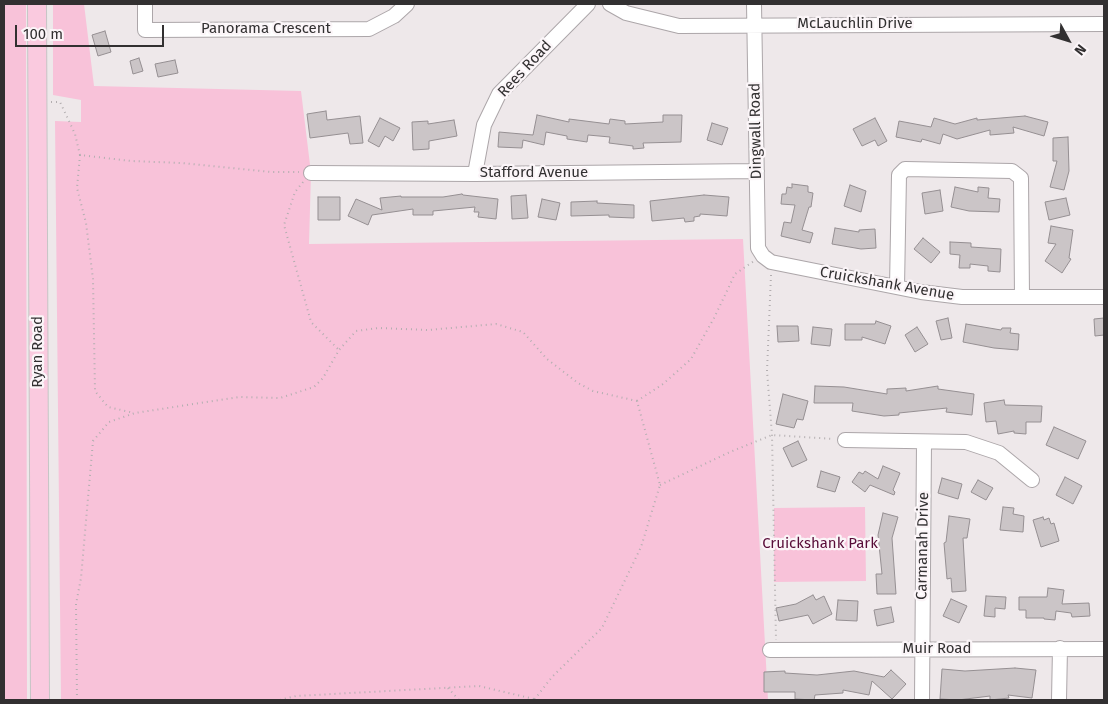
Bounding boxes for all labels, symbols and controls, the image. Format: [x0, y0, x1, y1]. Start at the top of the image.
scale bar [18, 15, 166, 47]
street label: McLauchlin Drive [797, 15, 913, 33]
north arrow [1043, 15, 1093, 65]
street label: Panorama Crescent [201, 20, 331, 38]
text: 100 m [23, 25, 63, 43]
street label: Rees Road [494, 37, 556, 101]
text: N [1071, 41, 1090, 59]
street label: Dingwall Road [746, 83, 766, 179]
street label: Stafford Avenue [480, 164, 588, 182]
street label: Cruickshank Avenue [819, 263, 955, 305]
street label: Ryan Road [29, 316, 47, 388]
street label: Carmanah Drive [913, 492, 933, 600]
park label: Cruickshank Park [762, 535, 878, 553]
street label: Muir Road [903, 640, 971, 658]

